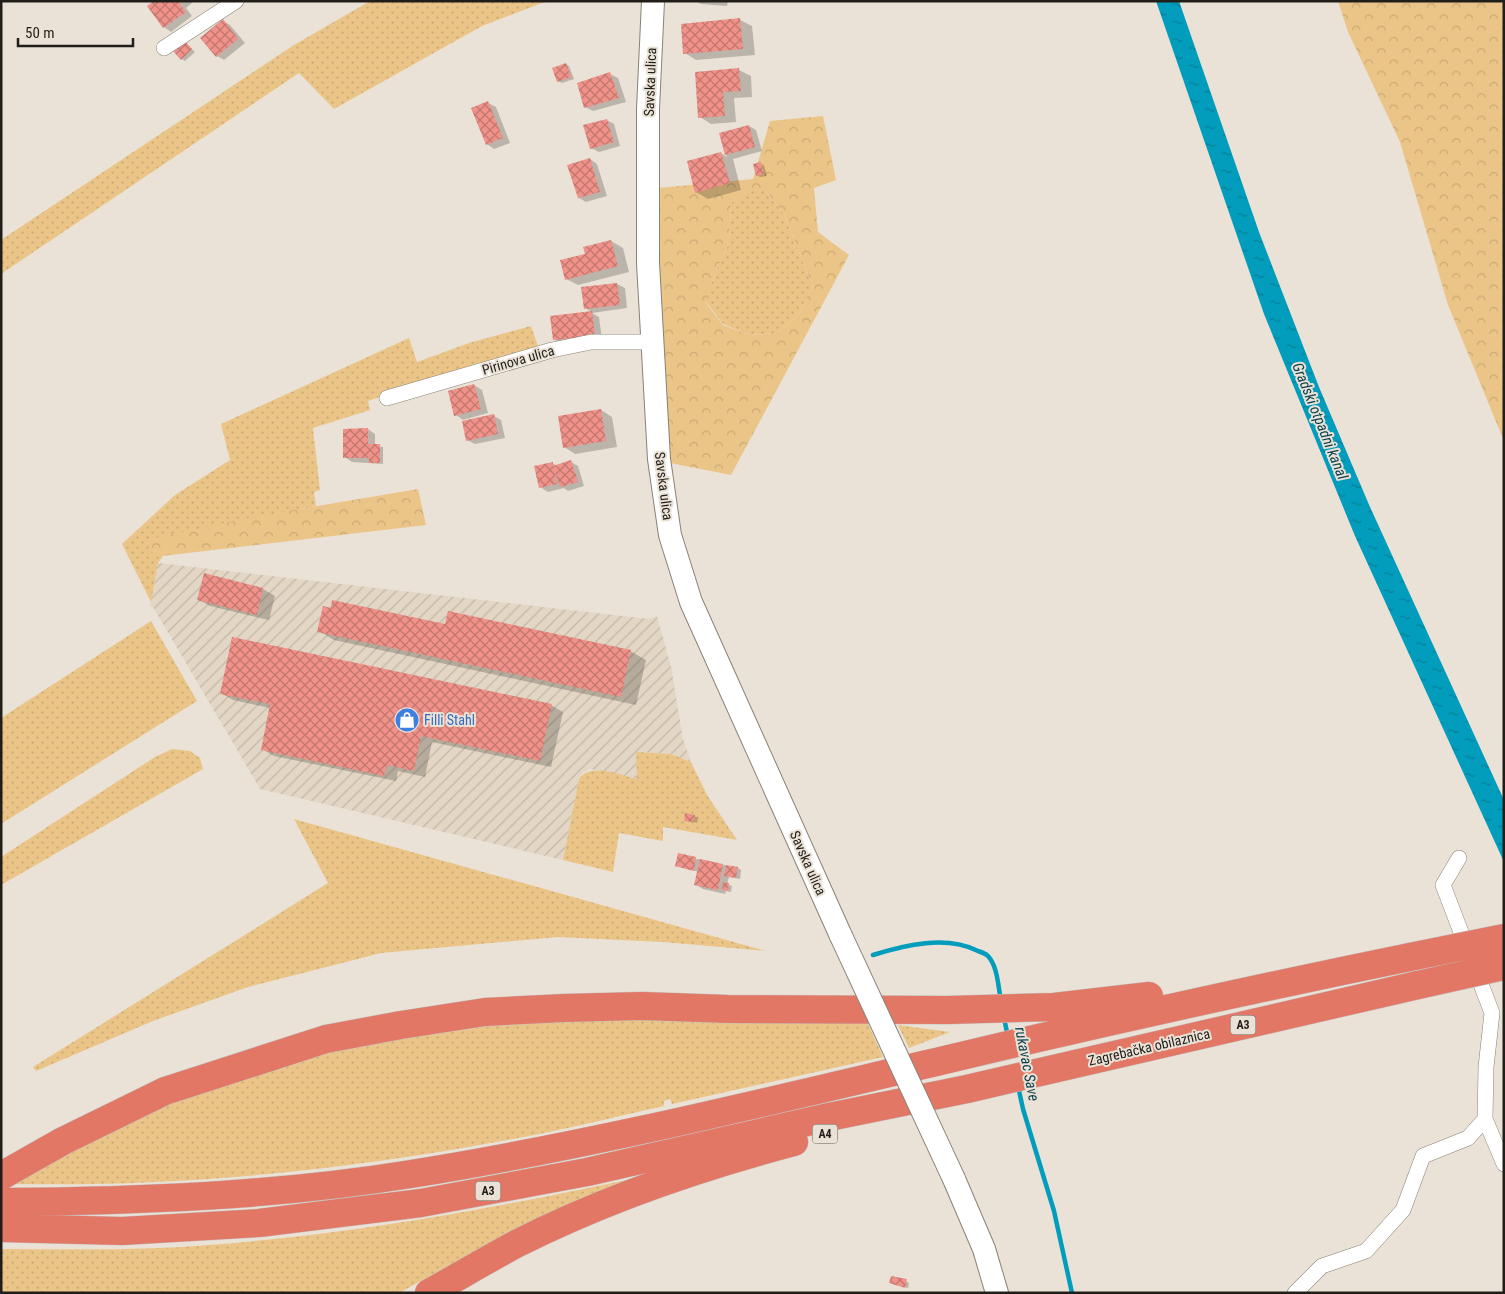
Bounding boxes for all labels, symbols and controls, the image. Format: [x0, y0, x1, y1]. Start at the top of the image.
scale bar [18, 15, 132, 47]
text: 50 m [25, 24, 55, 42]
street label: Savska ulica [641, 47, 659, 117]
street label: Pirinova ulica [480, 342, 556, 378]
water label: Gradski otpadni kanal [1288, 360, 1352, 483]
street label: Savska ulica [652, 451, 676, 521]
shop icon: Filli Stahl [394, 707, 420, 733]
place label: Filli Stahl [424, 712, 475, 728]
street label: Savska ulica [787, 828, 829, 898]
road number: A3 [1230, 1016, 1256, 1034]
water label: rukavac Save [1011, 1025, 1043, 1103]
street label: Zagrebačka obilaznica [1087, 1025, 1211, 1069]
road number: A4 [812, 1124, 838, 1144]
road number: A3 [476, 1182, 500, 1200]

